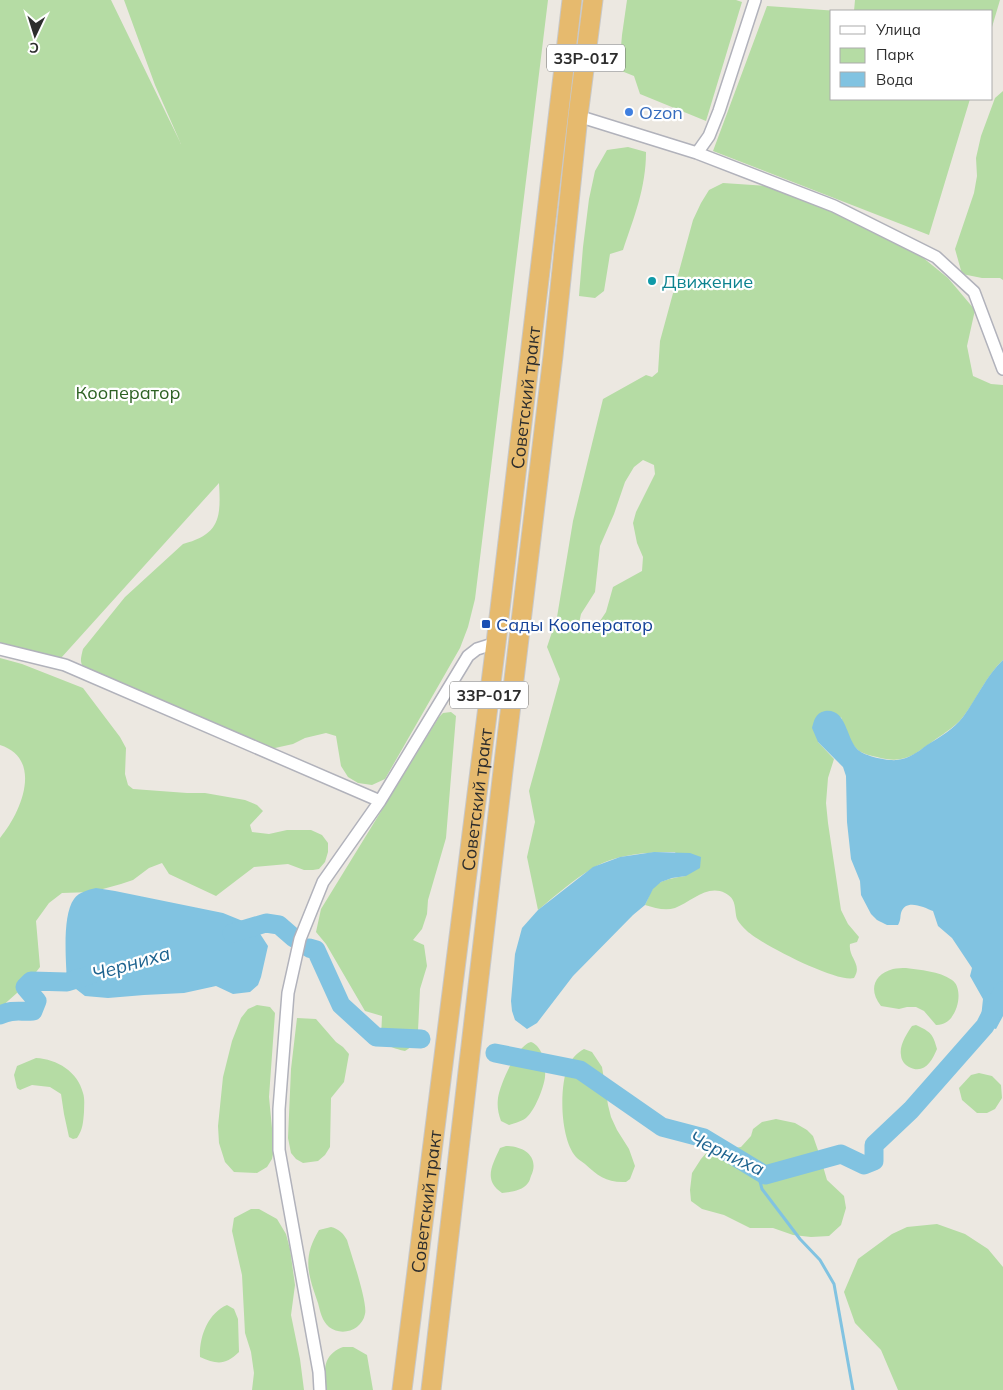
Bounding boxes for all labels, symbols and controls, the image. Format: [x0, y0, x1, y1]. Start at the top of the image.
north arrow [10, 10, 60, 60]
legend [830, 10, 993, 100]
text: Улица [875, 20, 921, 39]
text: С [29, 39, 40, 57]
road number: 33Р-017 [547, 44, 625, 72]
text: Парк [876, 45, 915, 64]
text: Вода [876, 70, 913, 89]
place label: Ozon [639, 101, 683, 124]
marker: Ozon [623, 106, 635, 118]
place label: Движение [662, 270, 753, 293]
marker: Движение [646, 275, 658, 287]
street label: Советский тракт [505, 324, 545, 470]
park label: Кооператор [76, 381, 180, 404]
place label: Сады Кооператор [496, 613, 653, 636]
marker: Сады Кооператор [480, 618, 492, 630]
road number: 33Р-017 [450, 682, 528, 708]
street label: Советский тракт [456, 726, 497, 872]
water label: Черниха [89, 940, 173, 986]
water label: Черниха [686, 1125, 768, 1181]
street label: Советский тракт [405, 1128, 446, 1274]

